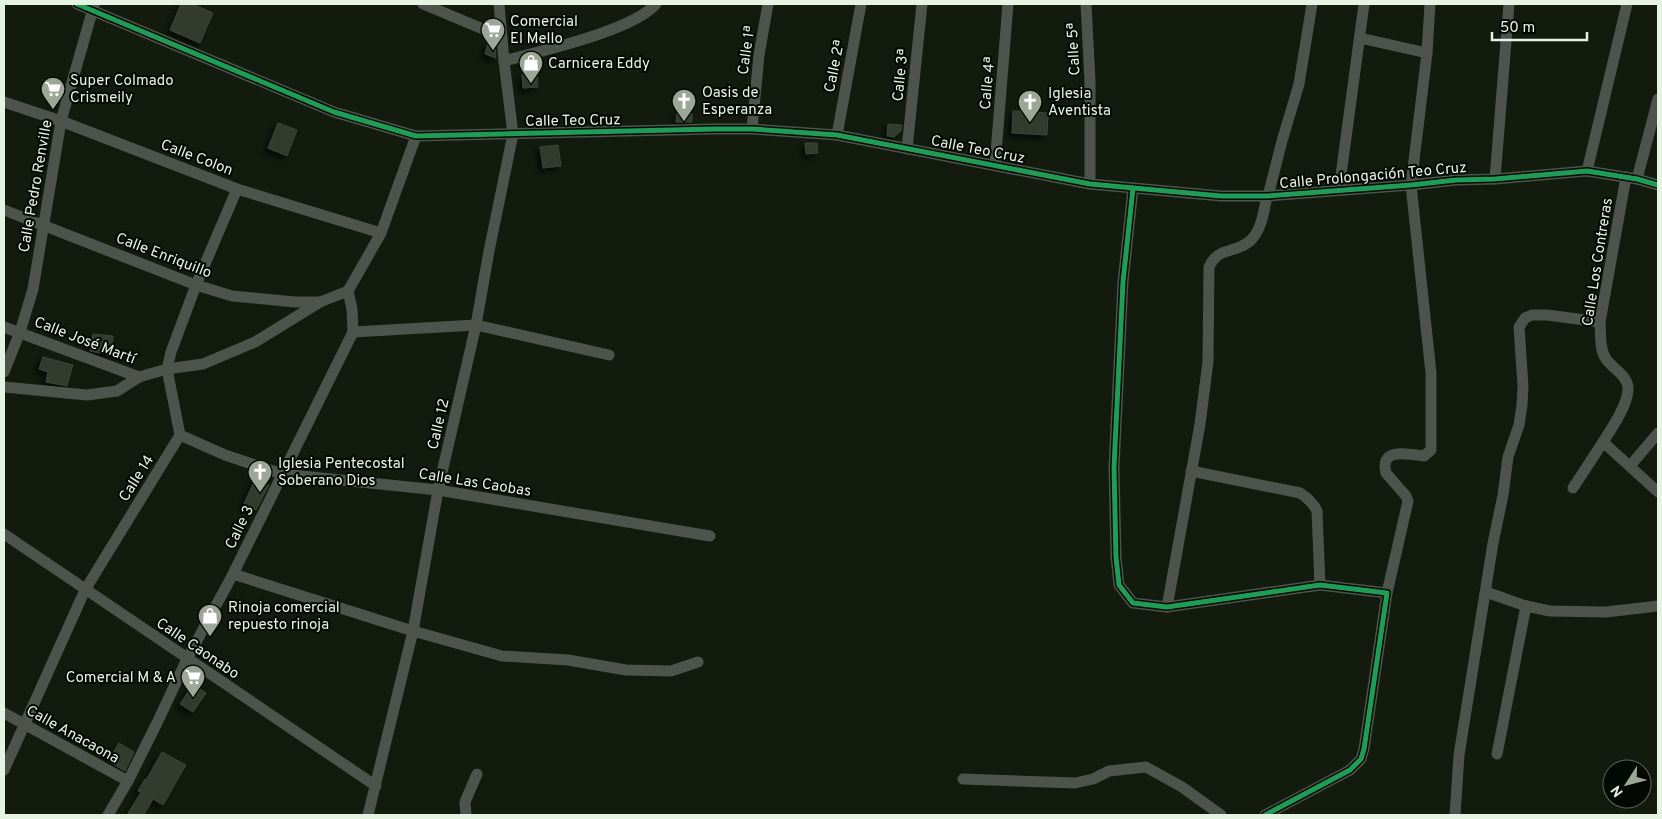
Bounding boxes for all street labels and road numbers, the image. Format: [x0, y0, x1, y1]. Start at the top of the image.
street label: Calle 5ª [1064, 22, 1085, 76]
street label: Calle 1ª [735, 24, 760, 76]
street label: Calle 2ª [821, 38, 850, 94]
street label: Calle 3ª [889, 48, 914, 102]
street label: Calle 4ª [977, 56, 1000, 110]
street label: Calle Teo Cruz [525, 111, 621, 132]
street label: Calle Pedro Renville [15, 118, 57, 254]
street label: Calle Teo Cruz [929, 132, 1026, 169]
street label: Calle Colon [158, 136, 235, 181]
street label: Calle Prolongación Teo Cruz [1279, 159, 1468, 194]
street label: Calle Los Contreras [1579, 197, 1618, 328]
street label: Calle Enriquillo [113, 229, 214, 283]
street label: Calle José Martí [31, 313, 139, 370]
street label: Calle 12 [424, 397, 455, 452]
street label: Calle 14 [116, 452, 159, 506]
street label: Calle Las Caobas [417, 465, 532, 502]
street label: Calle 3 [222, 503, 259, 553]
street label: Calle Caonabo [152, 614, 243, 684]
street label: Calle Anacaona [22, 702, 122, 769]

